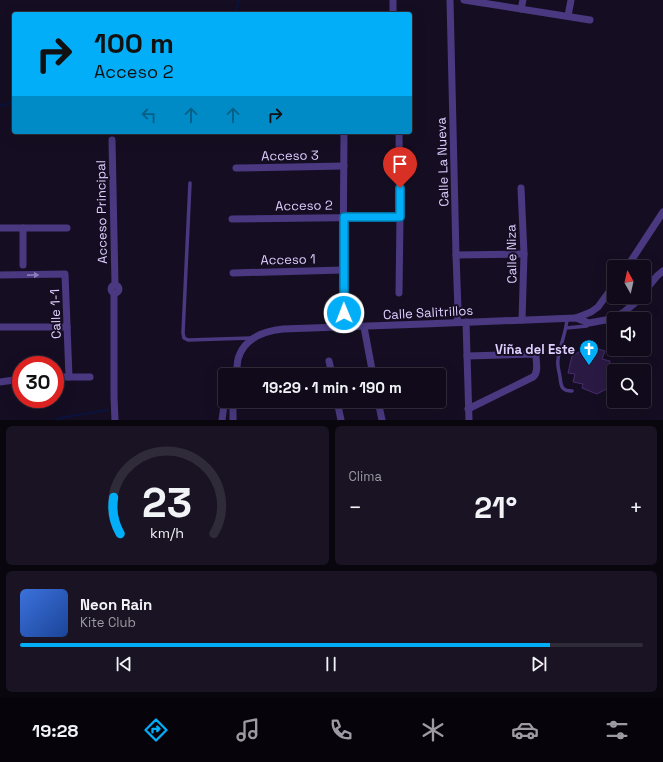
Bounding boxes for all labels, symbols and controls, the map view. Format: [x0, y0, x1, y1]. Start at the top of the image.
text: 100 m [94, 25, 174, 61]
icon: right [28, 28, 80, 80]
text: Acceso 2 [94, 60, 174, 83]
icon: left [138, 104, 160, 126]
icon: ahead [180, 104, 202, 126]
icon: ahead [222, 104, 244, 126]
icon: right [264, 104, 286, 126]
street label: Calle La Nueva [432, 116, 453, 207]
street label: Acceso 3 [261, 146, 319, 165]
pin [383, 147, 417, 188]
icon: arrive [389, 153, 411, 175]
street label: Acceso Principal [92, 160, 111, 264]
street label: Acceso 2 [275, 196, 333, 215]
street label: Calle Niza [502, 224, 521, 284]
street label: Acceso 1 [260, 251, 316, 268]
north arrow [607, 260, 651, 304]
map controls [607, 260, 651, 408]
one-way arrow [27, 272, 40, 278]
street label: Calle 1-1 [46, 289, 65, 339]
position arrow [323, 292, 365, 334]
street label: Calle Salitrillos [382, 302, 474, 323]
button: sound [607, 312, 651, 356]
church icon: Viña del Este [578, 338, 600, 366]
place label: Viña del Este [495, 341, 575, 358]
speed limit sign: 30 [12, 356, 64, 408]
button: search [607, 364, 651, 408]
text: 19:29 · 1 min · 190 m [262, 378, 402, 397]
text: Clima [349, 468, 382, 485]
text: 23 [142, 475, 192, 528]
text: 21° [474, 488, 517, 527]
text: − [349, 493, 362, 521]
text: + [629, 493, 643, 521]
text: km/h [150, 523, 184, 541]
text: Neon Rain [80, 595, 152, 614]
text: Kite Club [80, 614, 136, 631]
icon: previous [113, 653, 135, 675]
icon: pause [320, 653, 342, 675]
icon: next [528, 653, 550, 675]
icon: directions [142, 716, 170, 744]
icon: music [234, 716, 262, 744]
icon: phone [327, 716, 355, 744]
icon: climate [419, 716, 447, 744]
icon: car [511, 716, 539, 744]
icon: filters [603, 716, 631, 744]
text: 19:28 [32, 719, 78, 742]

